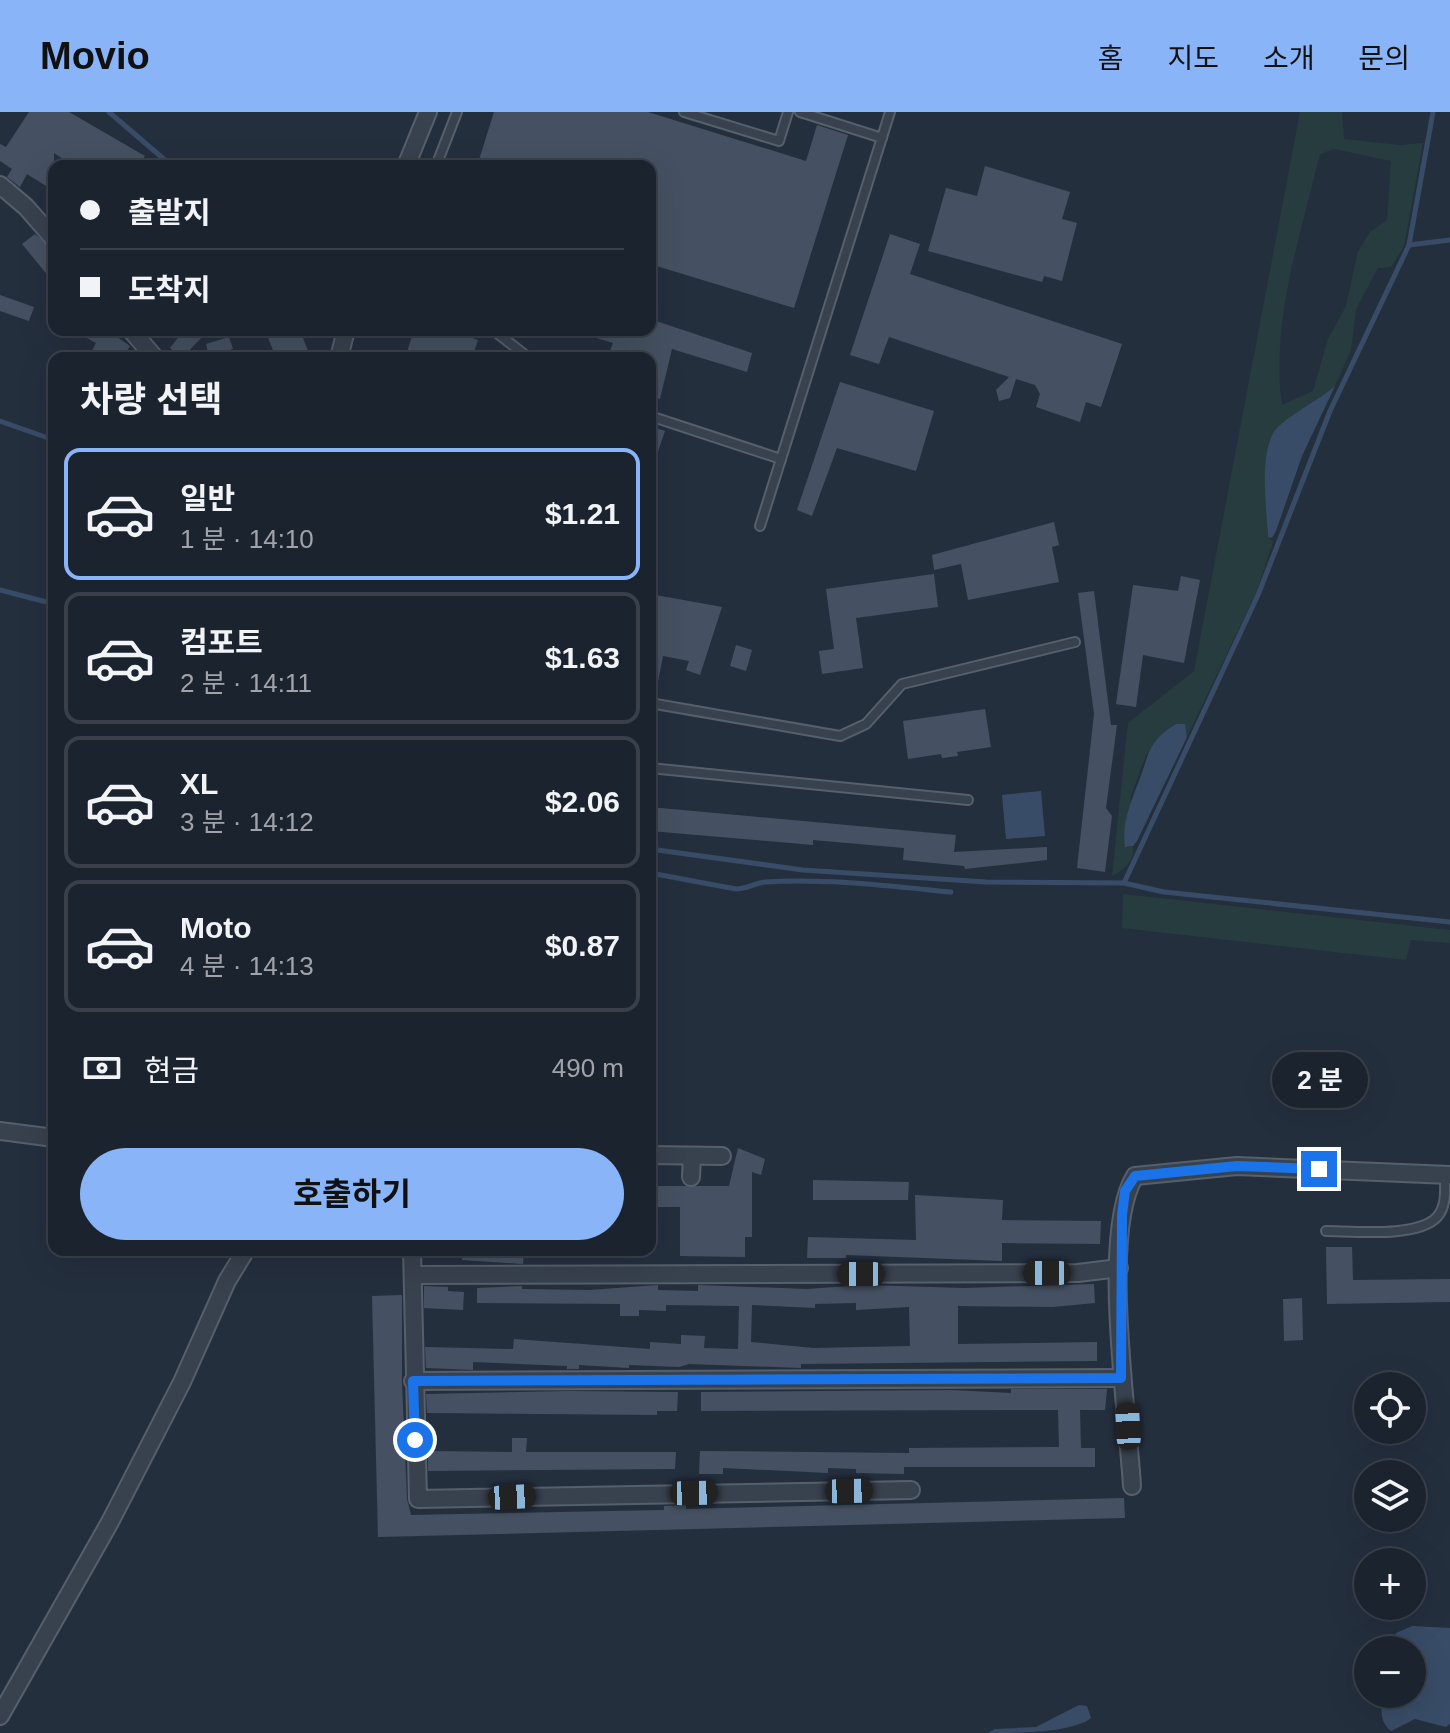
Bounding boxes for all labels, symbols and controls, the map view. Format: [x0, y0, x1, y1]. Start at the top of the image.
text: Movio [40, 35, 150, 77]
text: 홈 [1098, 43, 1123, 74]
text: 지도 [1167, 43, 1219, 74]
text: 소개 [1263, 43, 1314, 74]
text: 문의 [1358, 43, 1410, 74]
text: 출발지 [128, 196, 211, 229]
text: 도착지 [128, 273, 211, 306]
text: 차량 선택 [80, 379, 222, 420]
icon: car [84, 478, 156, 550]
text: 일반 [180, 482, 235, 515]
text: $1.21 [545, 497, 620, 530]
text: 1 분 · 14:10 [180, 524, 314, 554]
icon: car [84, 622, 156, 694]
text: 컴포트 [180, 626, 263, 659]
text: $1.63 [545, 641, 620, 674]
text: 2 분 · 14:11 [180, 668, 312, 698]
icon: car [84, 766, 156, 838]
text: XL [180, 767, 218, 800]
text: $2.06 [545, 785, 620, 818]
text: 3 분 · 14:12 [180, 807, 314, 837]
icon: car [84, 910, 156, 982]
text: Moto [180, 911, 252, 944]
text: $0.87 [545, 929, 620, 962]
text: 4 분 · 14:13 [180, 951, 314, 981]
icon: cash [80, 1046, 124, 1090]
text: 490 m [552, 1053, 624, 1083]
callout: 2 분 [1271, 1053, 1367, 1109]
text: 현금 [144, 1054, 199, 1087]
text: 2 분 [1297, 1065, 1343, 1095]
button: 호출하기 [80, 1148, 624, 1240]
route end [1301, 1151, 1337, 1187]
car [1023, 1261, 1071, 1285]
car [837, 1262, 885, 1286]
map controls [1354, 1372, 1426, 1708]
button: locate [1354, 1372, 1426, 1444]
car [1115, 1401, 1141, 1451]
route start [397, 1422, 433, 1458]
button: layers [1354, 1460, 1426, 1532]
car [825, 1479, 873, 1503]
car [670, 1481, 718, 1505]
car [487, 1484, 537, 1510]
button: + [1354, 1548, 1426, 1620]
button: − [1354, 1636, 1426, 1708]

